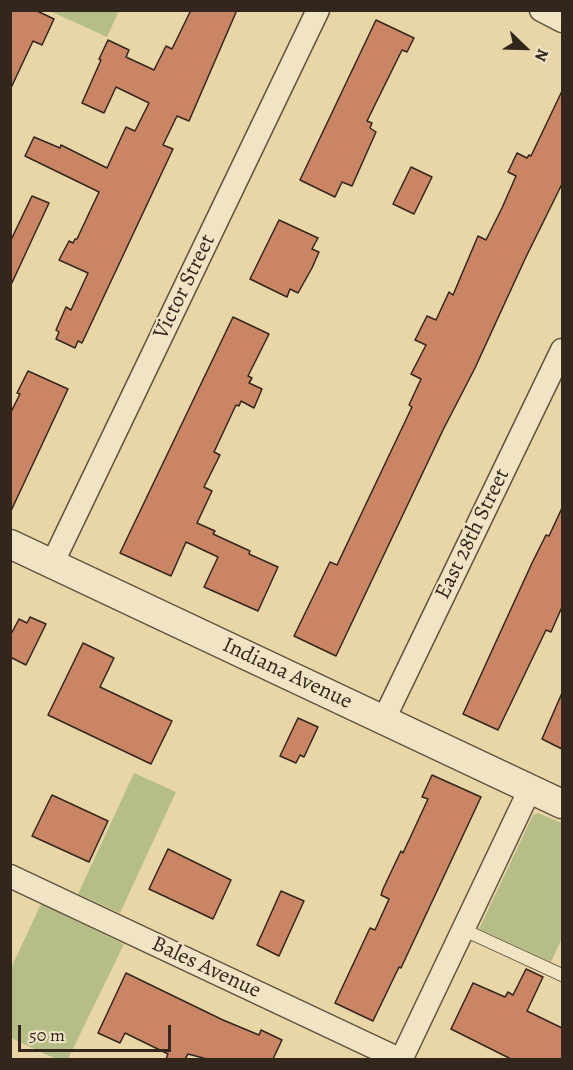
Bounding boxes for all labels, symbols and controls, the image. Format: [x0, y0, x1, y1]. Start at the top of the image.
north arrow [495, 18, 555, 78]
text: N [529, 45, 554, 65]
street label: Victor Street [148, 230, 222, 344]
street label: East 28th Street [430, 464, 516, 604]
street label: Indiana Avenue [218, 632, 356, 716]
street label: Bales Avenue [147, 931, 265, 1005]
scale bar [21, 1013, 174, 1051]
text: 50 m [29, 1023, 65, 1047]

